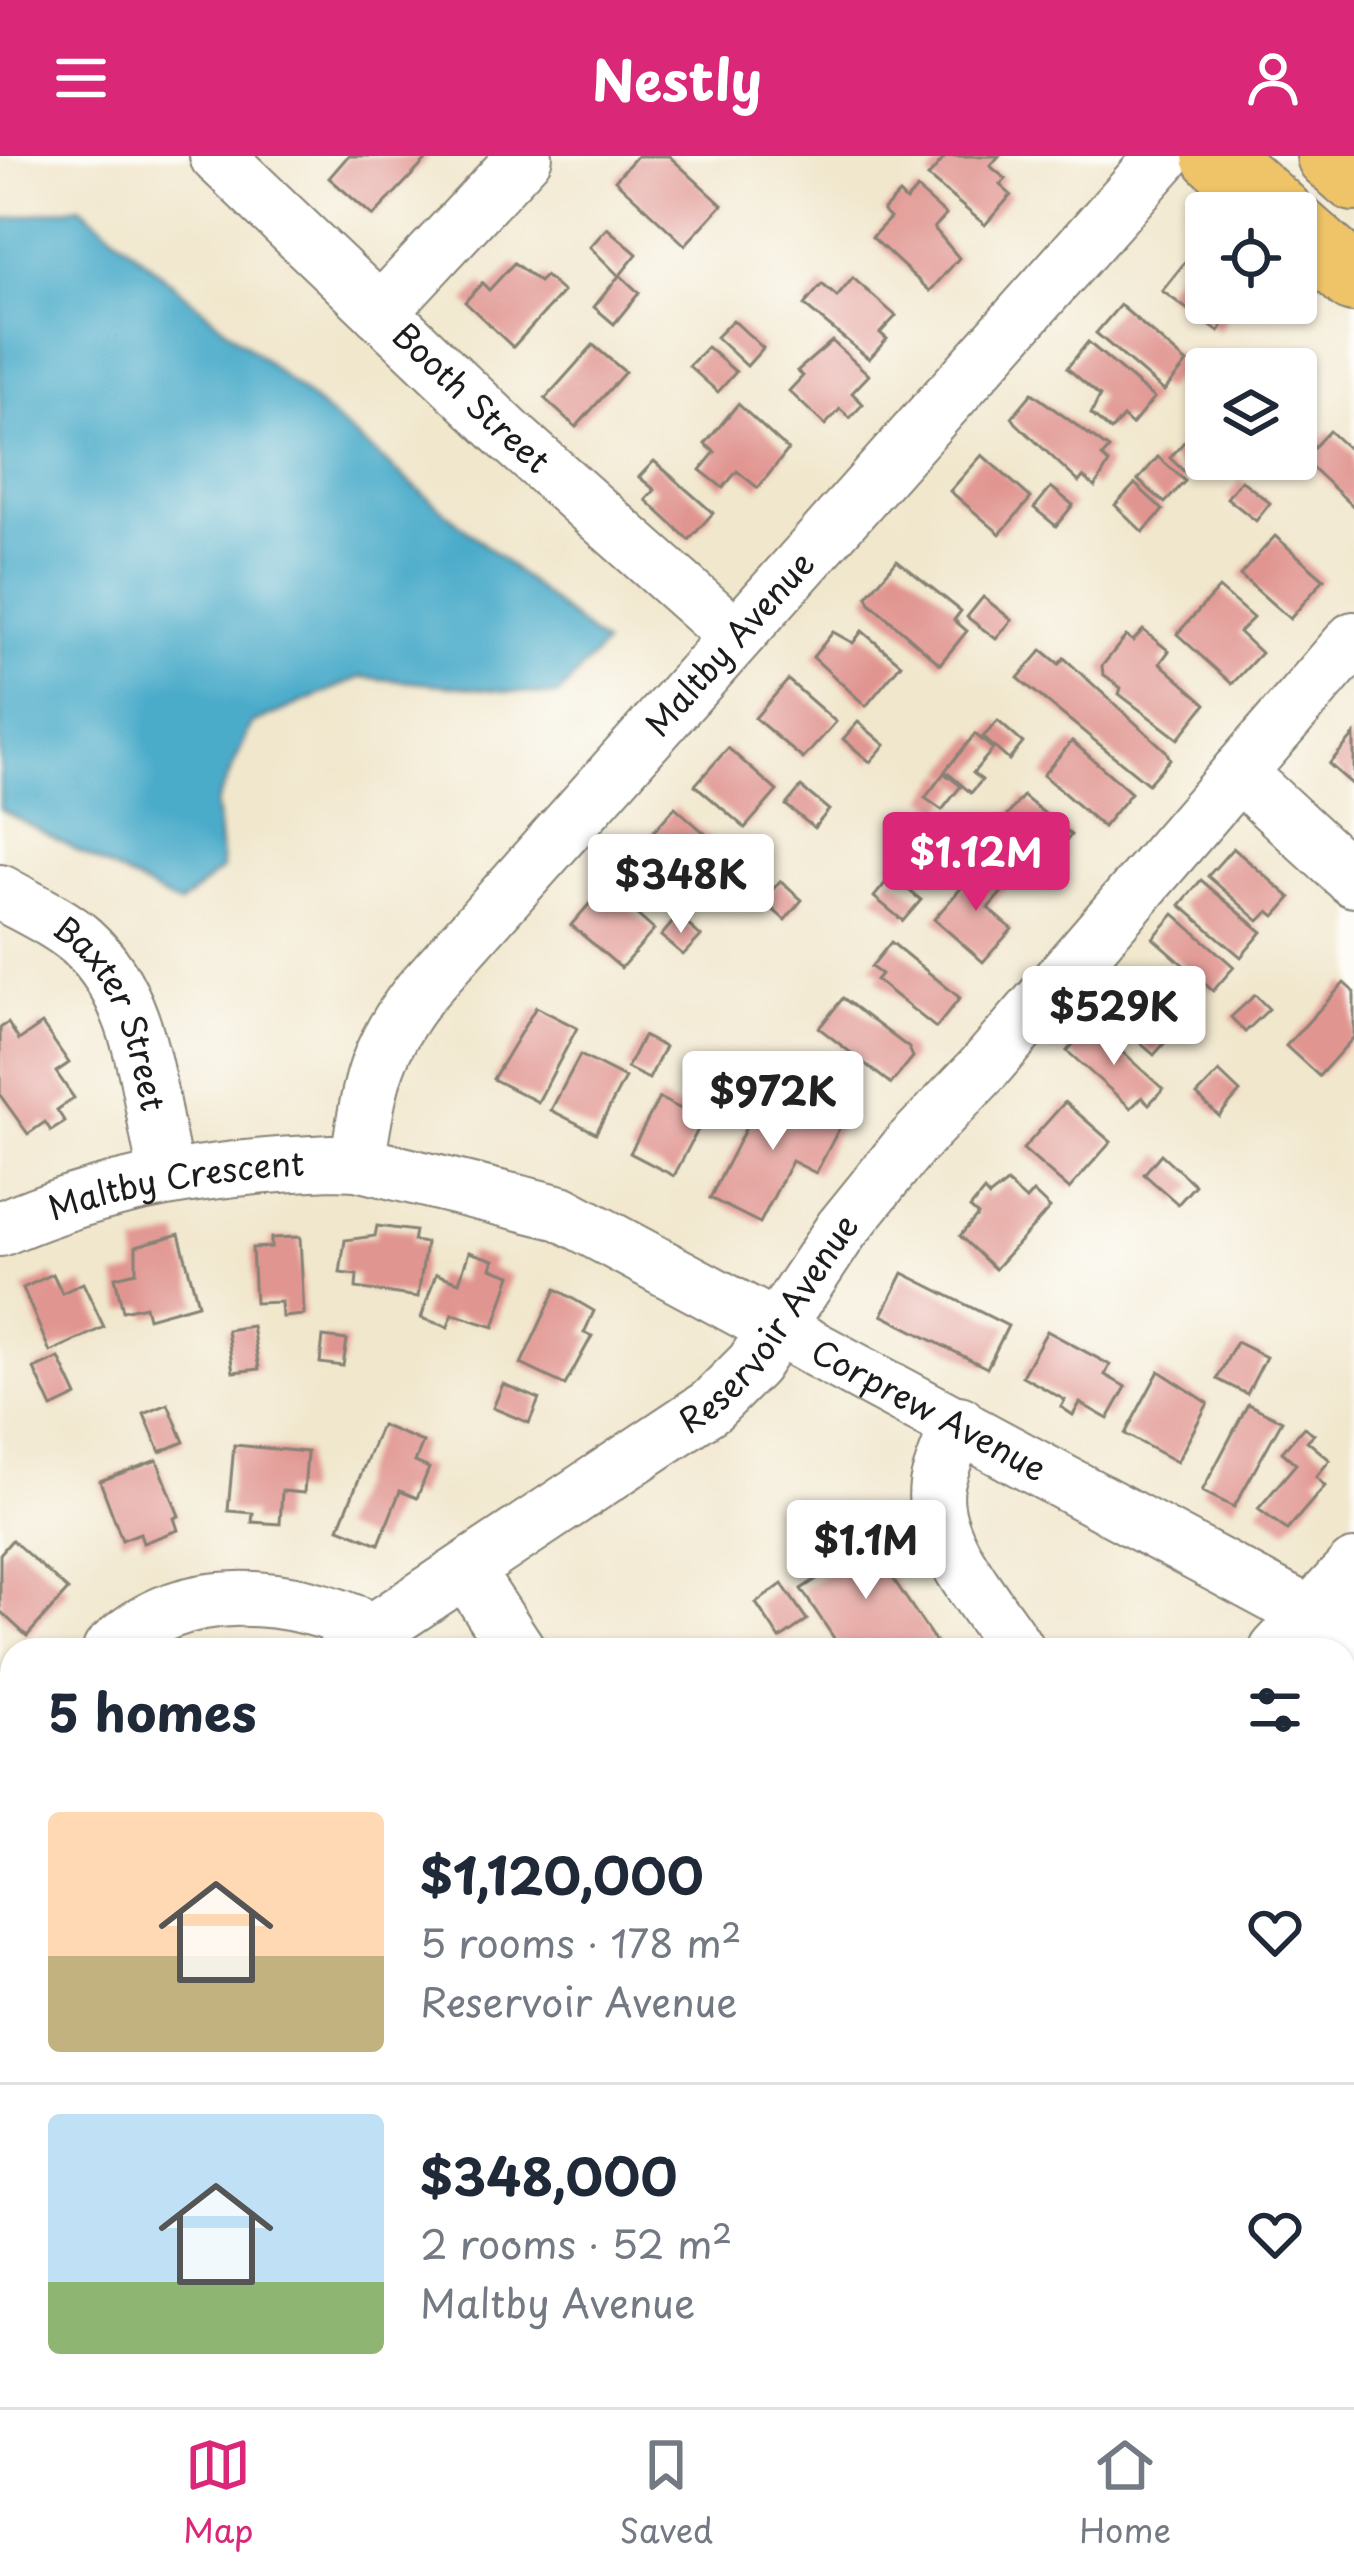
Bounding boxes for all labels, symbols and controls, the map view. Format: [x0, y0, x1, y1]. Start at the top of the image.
text: Nestly [592, 38, 762, 119]
icon: menu [48, 45, 114, 111]
icon: person [1240, 45, 1306, 111]
map controls [1185, 192, 1317, 480]
button: locate [1185, 192, 1317, 324]
street label: Booth Street [382, 310, 562, 484]
button: layers [1185, 348, 1317, 480]
street label: Maltby Avenue [632, 539, 824, 746]
pin: $1.12M [878, 812, 1074, 914]
text: $1.12M [910, 821, 1042, 880]
pin: $348K [597, 834, 765, 936]
text: $348K [615, 843, 747, 902]
street label: Baxter Street [44, 901, 180, 1115]
pin: $529K [1030, 966, 1198, 1068]
text: $529K [1050, 975, 1178, 1034]
pin: $972K [689, 1051, 857, 1153]
text: $972K [709, 1060, 837, 1119]
street label: Maltby Crescent [41, 1136, 306, 1231]
street label: Reservoir Avenue [667, 1202, 868, 1444]
street label: Corprew Avenue [803, 1325, 1056, 1492]
pin: $1.1M [782, 1500, 950, 1602]
text: $1.1M [814, 1509, 918, 1568]
text: 5 homes [48, 1672, 257, 1749]
icon: filters [1242, 1677, 1308, 1743]
text: $1,120,000 [420, 1835, 704, 1912]
icon: home [144, 1860, 288, 2004]
icon: heart [1242, 1899, 1308, 1965]
text: 5 rooms · 178 m² [420, 1912, 742, 1971]
text: Reservoir Avenue [420, 1971, 738, 2030]
text: $348,000 [420, 2136, 677, 2213]
icon: home [144, 2162, 288, 2306]
icon: heart [1242, 2201, 1308, 2267]
text: 2 rooms · 52 m² [420, 2213, 732, 2272]
text: Maltby Avenue [420, 2272, 695, 2331]
tab: Map [183, 2432, 254, 2554]
tab: Saved [620, 2432, 713, 2554]
tab: Home [1079, 2432, 1171, 2554]

